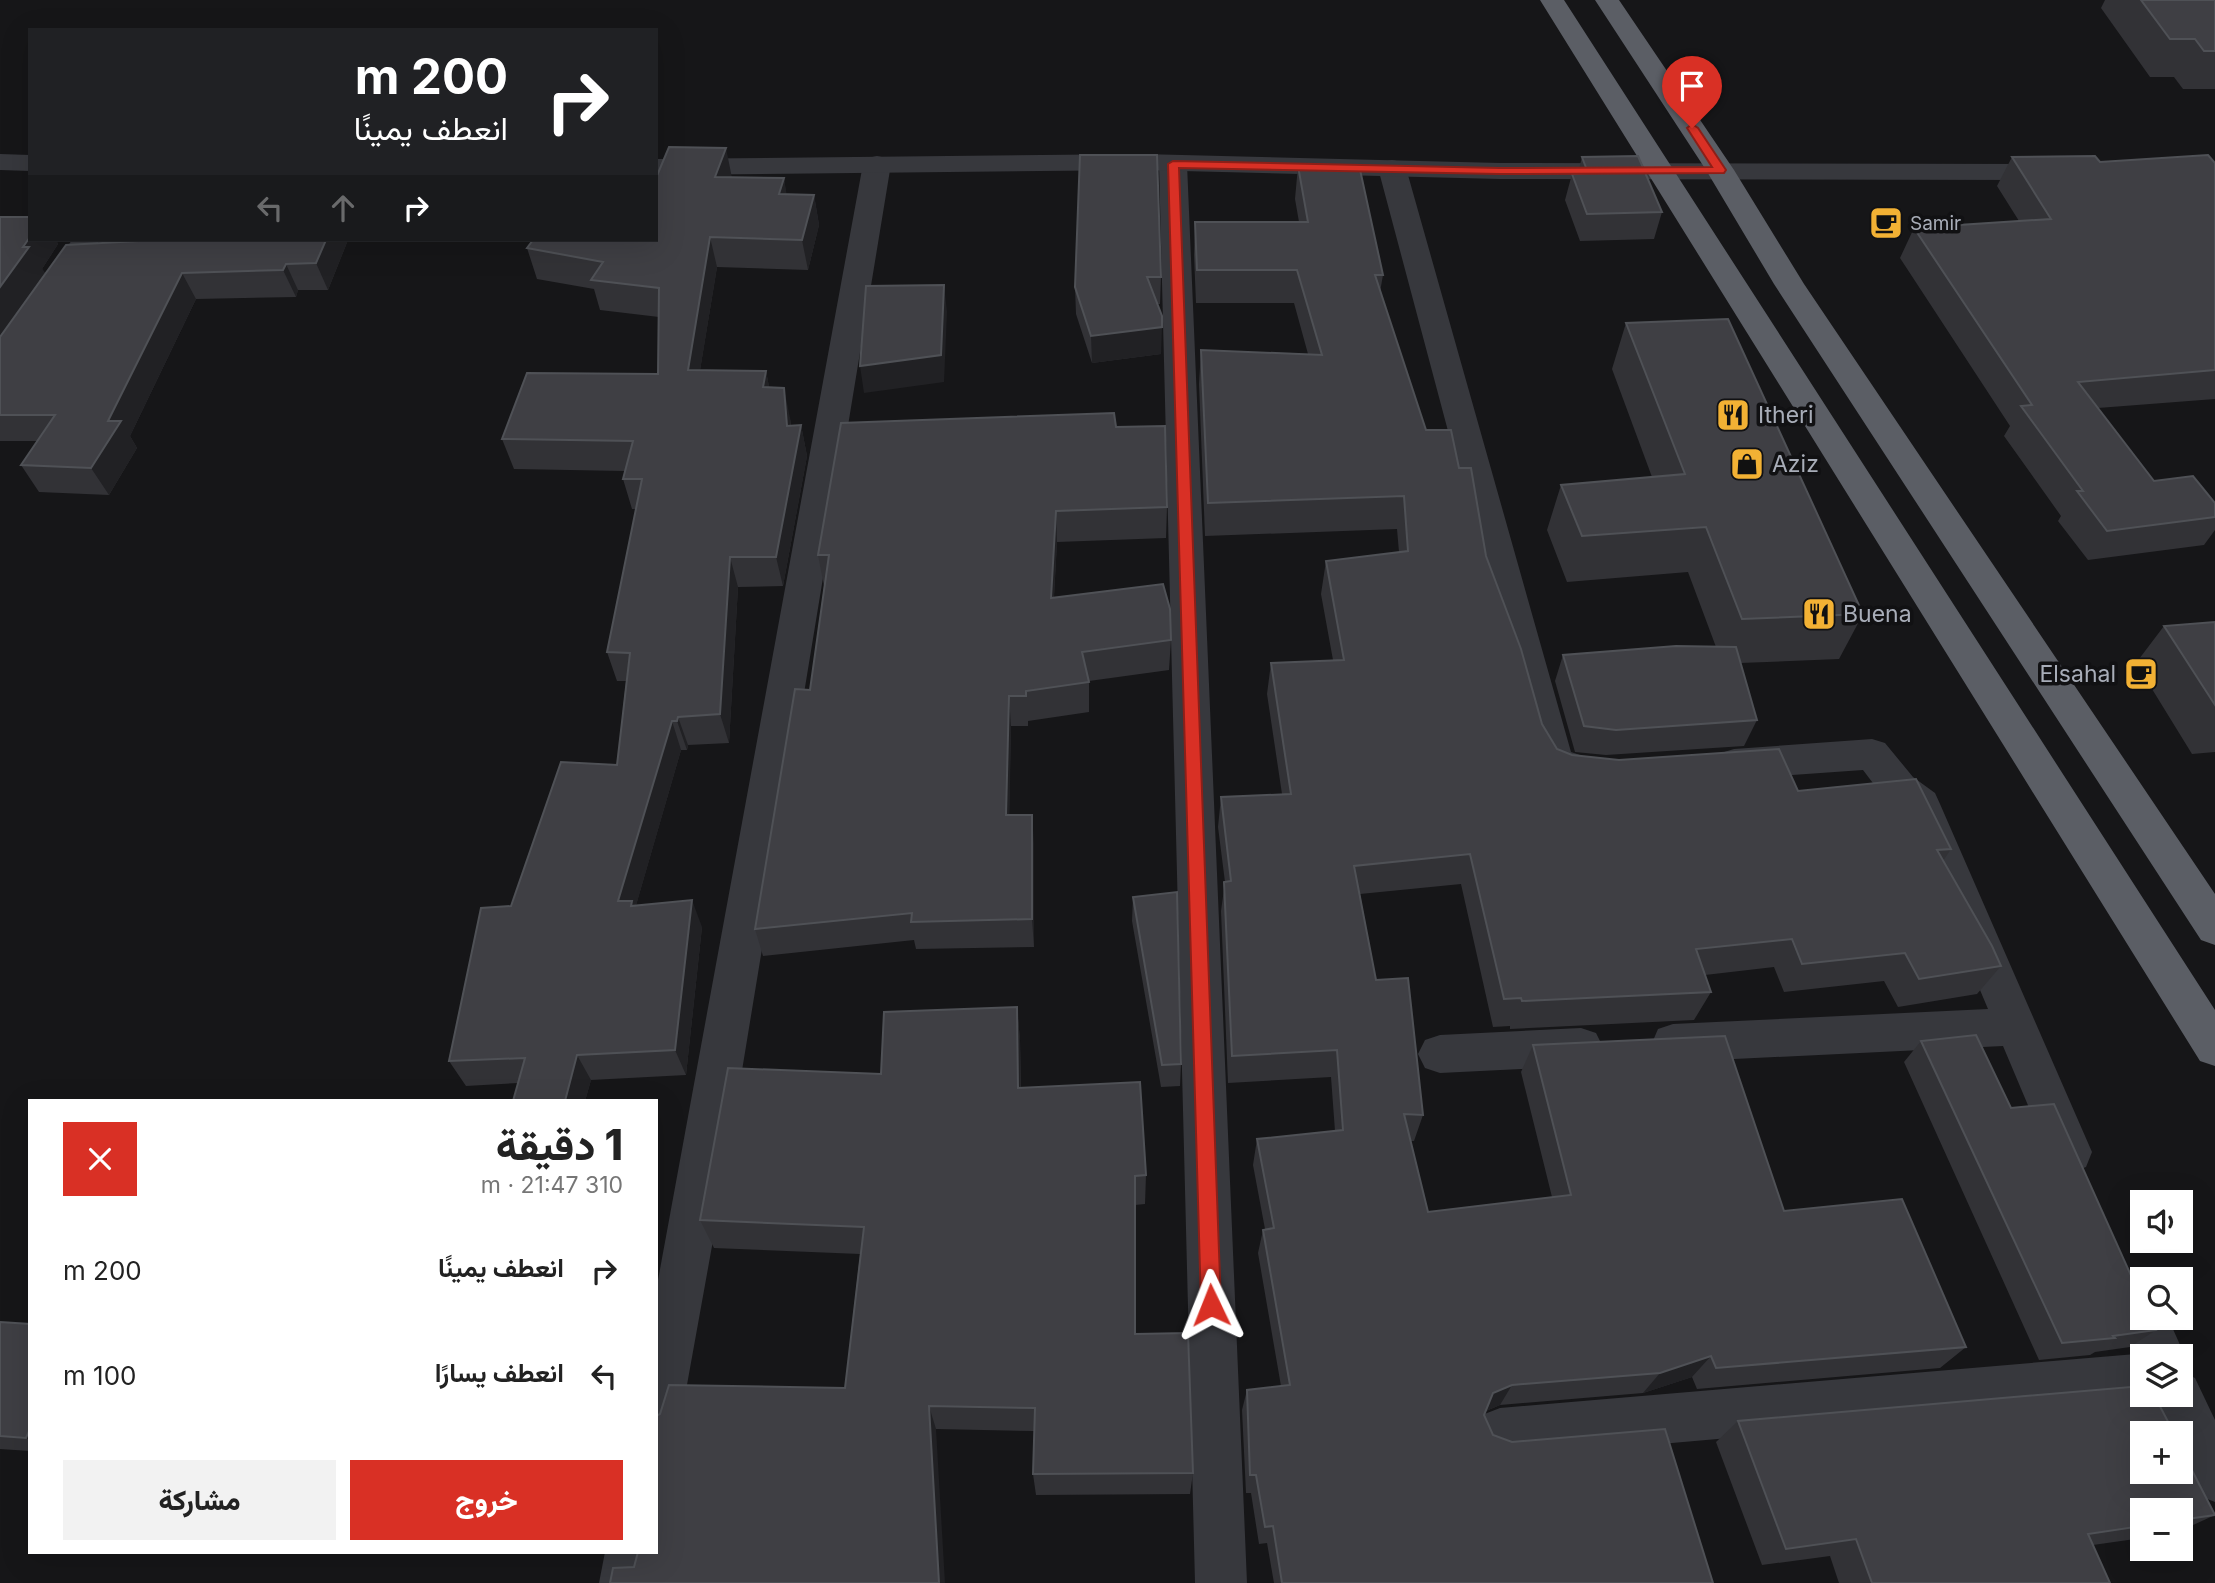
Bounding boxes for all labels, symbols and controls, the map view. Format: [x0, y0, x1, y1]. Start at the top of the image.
text: 200 m [355, 47, 508, 106]
icon: right [532, 56, 623, 147]
pin [1662, 56, 1722, 128]
icon: arrive [1673, 67, 1711, 105]
text: انعطف يمينًا [354, 109, 508, 148]
icon: left [251, 189, 289, 227]
icon: ahead [324, 189, 362, 227]
icon: right [397, 189, 435, 227]
cafe icon: Samir [1867, 204, 1905, 242]
place label: Samir [1910, 212, 1961, 235]
restaurant icon: Itheri [1714, 396, 1752, 434]
place label: Itheri [1758, 401, 1814, 429]
shop icon: Aziz [1728, 445, 1766, 483]
place label: Aziz [1772, 450, 1819, 478]
restaurant icon: Buena [1800, 595, 1838, 633]
place label: Buena [1843, 600, 1912, 628]
cafe icon: Elsahal [2122, 655, 2160, 693]
place label: Elsahal [2039, 660, 2116, 688]
text: 1 دقيقة [496, 1119, 623, 1170]
button: close [63, 1122, 137, 1196]
text: 310 m · 21:47 [481, 1171, 623, 1199]
map controls [2130, 1190, 2193, 1561]
button: sound [2130, 1190, 2193, 1253]
text: انعطف يمينًا [438, 1252, 564, 1283]
icon: right [585, 1252, 623, 1290]
text: 200 m [63, 1255, 142, 1286]
button: search [2130, 1267, 2193, 1330]
position arrow [1174, 1268, 1248, 1342]
button: layers [2130, 1344, 2193, 1407]
text: انعطف يسارًا [435, 1357, 564, 1388]
icon: left [585, 1357, 623, 1395]
text: 100 m [63, 1360, 136, 1391]
button: + [2130, 1421, 2193, 1484]
button: مشاركة [63, 1460, 336, 1540]
button: خروج [350, 1460, 623, 1540]
button: − [2130, 1498, 2193, 1561]

